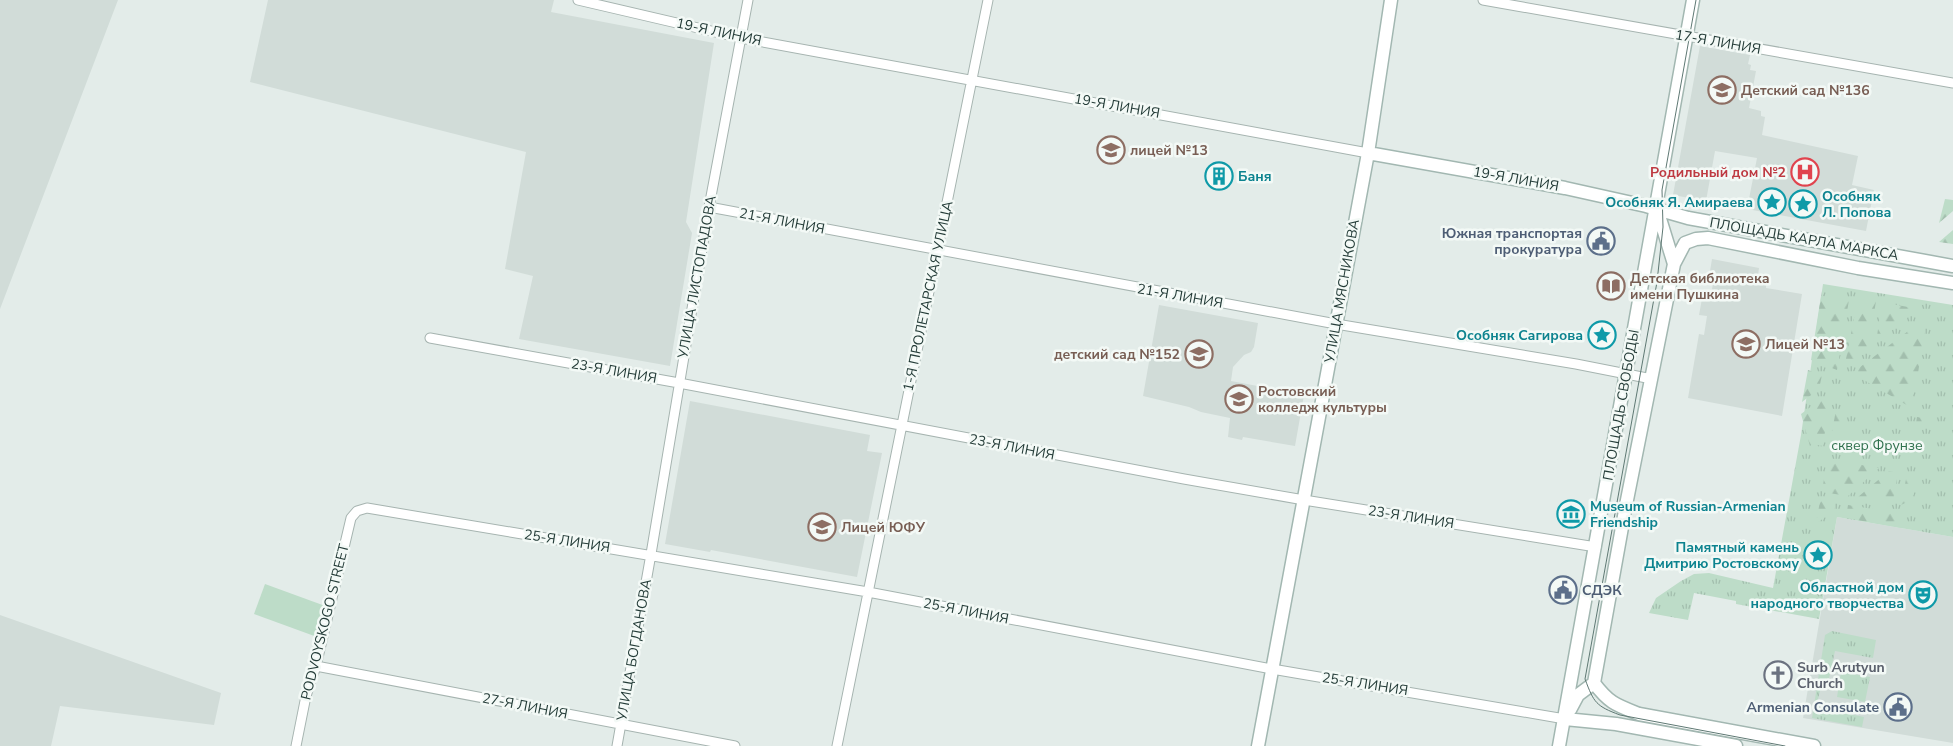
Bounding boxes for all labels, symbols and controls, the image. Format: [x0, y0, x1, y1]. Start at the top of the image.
street label: 19-Я ЛИНИЯ [675, 14, 763, 50]
street label: 17-Я ЛИНИЯ [1674, 25, 1762, 59]
school or university icon: Детский сад №136 [1707, 75, 1737, 105]
place label: Детский сад №136 [1741, 81, 1870, 100]
street label: 19-Я ЛИНИЯ [1073, 89, 1161, 123]
school or university icon: лицей №13 [1096, 135, 1126, 165]
place label: лицей №13 [1130, 141, 1208, 160]
hospital icon: Родильный дом №2 [1790, 157, 1820, 187]
building icon: Баня [1204, 161, 1234, 191]
street label: 19-Я ЛИНИЯ [1472, 162, 1560, 196]
place label: Родильный дом №2 [1650, 163, 1786, 182]
place label: Баня [1238, 167, 1272, 186]
place icon: Особняк Я. Амираева [1757, 187, 1787, 217]
place label: Особняк Л. Попова [1822, 187, 1891, 222]
place icon: Особняк Л. Попова [1788, 189, 1818, 219]
place label: Особняк Я. Амираева [1605, 193, 1753, 212]
street label: УЛИЦА ЛИСТОПАДОВА [673, 194, 721, 361]
street label: 1-Я ПРОЛЕТАРСКАЯ УЛИЦА [899, 199, 957, 393]
street label: 21-Я ЛИНИЯ [738, 203, 826, 239]
street label: ПЛОЩАДЬ КАРЛА МАРКСА [1708, 213, 1900, 265]
street label: УЛИЦА МЯСНИКОВА [1320, 218, 1364, 365]
place label: Южная транспортая прокуратура [1442, 224, 1582, 259]
public building icon: Южная транспортая прокуратура [1586, 226, 1616, 256]
place label: Детская библиотека имени Пушкина [1630, 269, 1770, 304]
library icon: Детская библиотека имени Пушкина [1596, 271, 1626, 301]
street label: 21-Я ЛИНИЯ [1136, 279, 1224, 313]
place icon: Особняк Сагирова [1587, 320, 1617, 350]
place label: Особняк Сагирова [1456, 326, 1583, 345]
street label: ПЛОЩАДЬ СВОБОДЫ [1598, 328, 1644, 482]
school or university icon: Лицей №13 [1731, 329, 1761, 359]
place label: Лицей №13 [1765, 335, 1845, 354]
school or university icon: детский сад №152 [1184, 339, 1214, 369]
place label: детский сад №152 [1054, 345, 1180, 364]
street label: 23-Я ЛИНИЯ [570, 354, 658, 388]
place label: Ростовский колледж культуры [1258, 382, 1387, 417]
school or university icon: Ростовский колледж культуры [1224, 384, 1254, 414]
street label: 23-Я ЛИНИЯ [968, 429, 1056, 465]
park label: сквер Фрунзе [1831, 436, 1923, 455]
place label: Museum of Russian-Armenian Friendship [1590, 497, 1786, 532]
museum icon: Museum of Russian-Armenian Friendship [1556, 499, 1586, 529]
street label: 23-Я ЛИНИЯ [1367, 501, 1455, 533]
school or university icon: Лицей ЮФУ [807, 512, 837, 542]
place label: Лицей ЮФУ [841, 518, 926, 537]
street label: 25-Я ЛИНИЯ [523, 525, 611, 557]
place label: Памятный камень Дмитрию Ростовскому [1644, 538, 1799, 573]
place icon: Памятный камень Дмитрию Ростовскому [1803, 540, 1833, 570]
street label: PODVOYSKOGO STREET [296, 541, 354, 702]
public building icon: СДЭК [1548, 575, 1578, 605]
street label: УЛИЦА БОГДАНОВА [612, 578, 656, 723]
place label: Областной дом народного творчества [1750, 578, 1904, 613]
theatre icon: Областной дом народного творчества [1908, 580, 1938, 610]
place label: СДЭК [1582, 581, 1622, 600]
street label: 25-Я ЛИНИЯ [922, 593, 1010, 629]
place label: Surb Arutyun Church [1797, 658, 1885, 693]
church icon: Surb Arutyun Church [1763, 660, 1793, 690]
street label: 25-Я ЛИНИЯ [1321, 668, 1409, 700]
street label: 27-Я ЛИНИЯ [481, 688, 569, 724]
public building icon: Armenian Consulate [1883, 692, 1913, 722]
place label: Armenian Consulate [1747, 698, 1879, 717]

